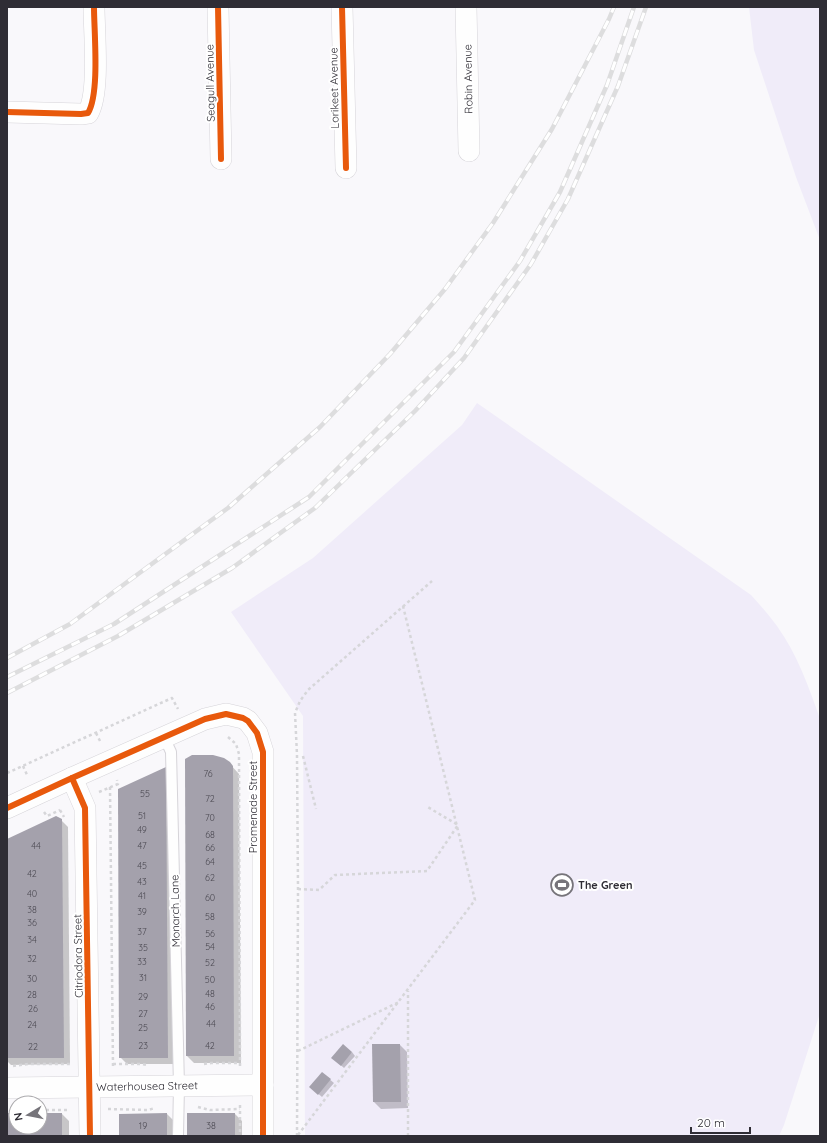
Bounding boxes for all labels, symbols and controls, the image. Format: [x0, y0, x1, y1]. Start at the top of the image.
street label: Seagull Avenue [202, 44, 218, 122]
street label: Robin Avenue [460, 44, 476, 114]
street label: Lorikeet Avenue [326, 47, 342, 129]
street label: Promenade Street [246, 761, 260, 853]
house number: 76 [203, 768, 213, 779]
house number: 55 [140, 788, 150, 799]
house number: 72 [205, 793, 215, 804]
house number: 51 [138, 810, 146, 821]
house number: 70 [205, 812, 215, 823]
house number: 49 [137, 824, 147, 835]
house number: 68 [205, 829, 215, 840]
house number: 44 [31, 840, 41, 851]
house number: 47 [137, 840, 147, 851]
house number: 66 [205, 842, 215, 853]
house number: 64 [205, 856, 215, 867]
house number: 45 [137, 860, 147, 871]
house number: 42 [27, 868, 37, 879]
house number: 62 [205, 872, 215, 883]
sports icon: The Green [549, 872, 575, 898]
street label: Monarch Lane [167, 874, 183, 948]
house number: 43 [137, 876, 147, 887]
place label: The Green [578, 878, 633, 892]
house number: 40 [27, 888, 37, 899]
house number: 41 [138, 890, 146, 901]
house number: 60 [205, 892, 215, 903]
house number: 38 [27, 904, 37, 915]
house number: 39 [137, 906, 147, 917]
house number: 58 [205, 911, 215, 922]
street label: Citriodora Street [70, 914, 86, 998]
house number: 36 [27, 917, 37, 928]
house number: 37 [137, 926, 147, 937]
house number: 56 [205, 928, 215, 939]
house number: 34 [27, 934, 37, 945]
house number: 54 [205, 941, 215, 952]
house number: 35 [138, 942, 148, 953]
house number: 32 [27, 953, 37, 964]
house number: 33 [137, 956, 147, 967]
house number: 52 [205, 957, 215, 968]
house number: 31 [139, 972, 147, 983]
house number: 30 [27, 973, 37, 984]
house number: 50 [205, 974, 215, 985]
house number: 48 [205, 988, 215, 999]
house number: 28 [27, 989, 37, 1000]
house number: 29 [138, 991, 148, 1002]
house number: 46 [205, 1001, 215, 1012]
house number: 26 [28, 1003, 38, 1014]
house number: 27 [138, 1008, 148, 1019]
house number: 44 [206, 1018, 216, 1029]
house number: 24 [27, 1019, 37, 1030]
house number: 25 [138, 1022, 148, 1033]
house number: 23 [138, 1040, 148, 1051]
house number: 42 [205, 1040, 215, 1051]
house number: 22 [28, 1041, 38, 1052]
street label: Waterhousea Street [96, 1078, 198, 1094]
north arrow [8, 1095, 48, 1135]
scale bar [691, 1109, 750, 1135]
text: N [11, 1112, 26, 1122]
text: 20 m [697, 1115, 725, 1130]
house number: 19 [139, 1120, 147, 1131]
house number: 38 [206, 1120, 216, 1131]

